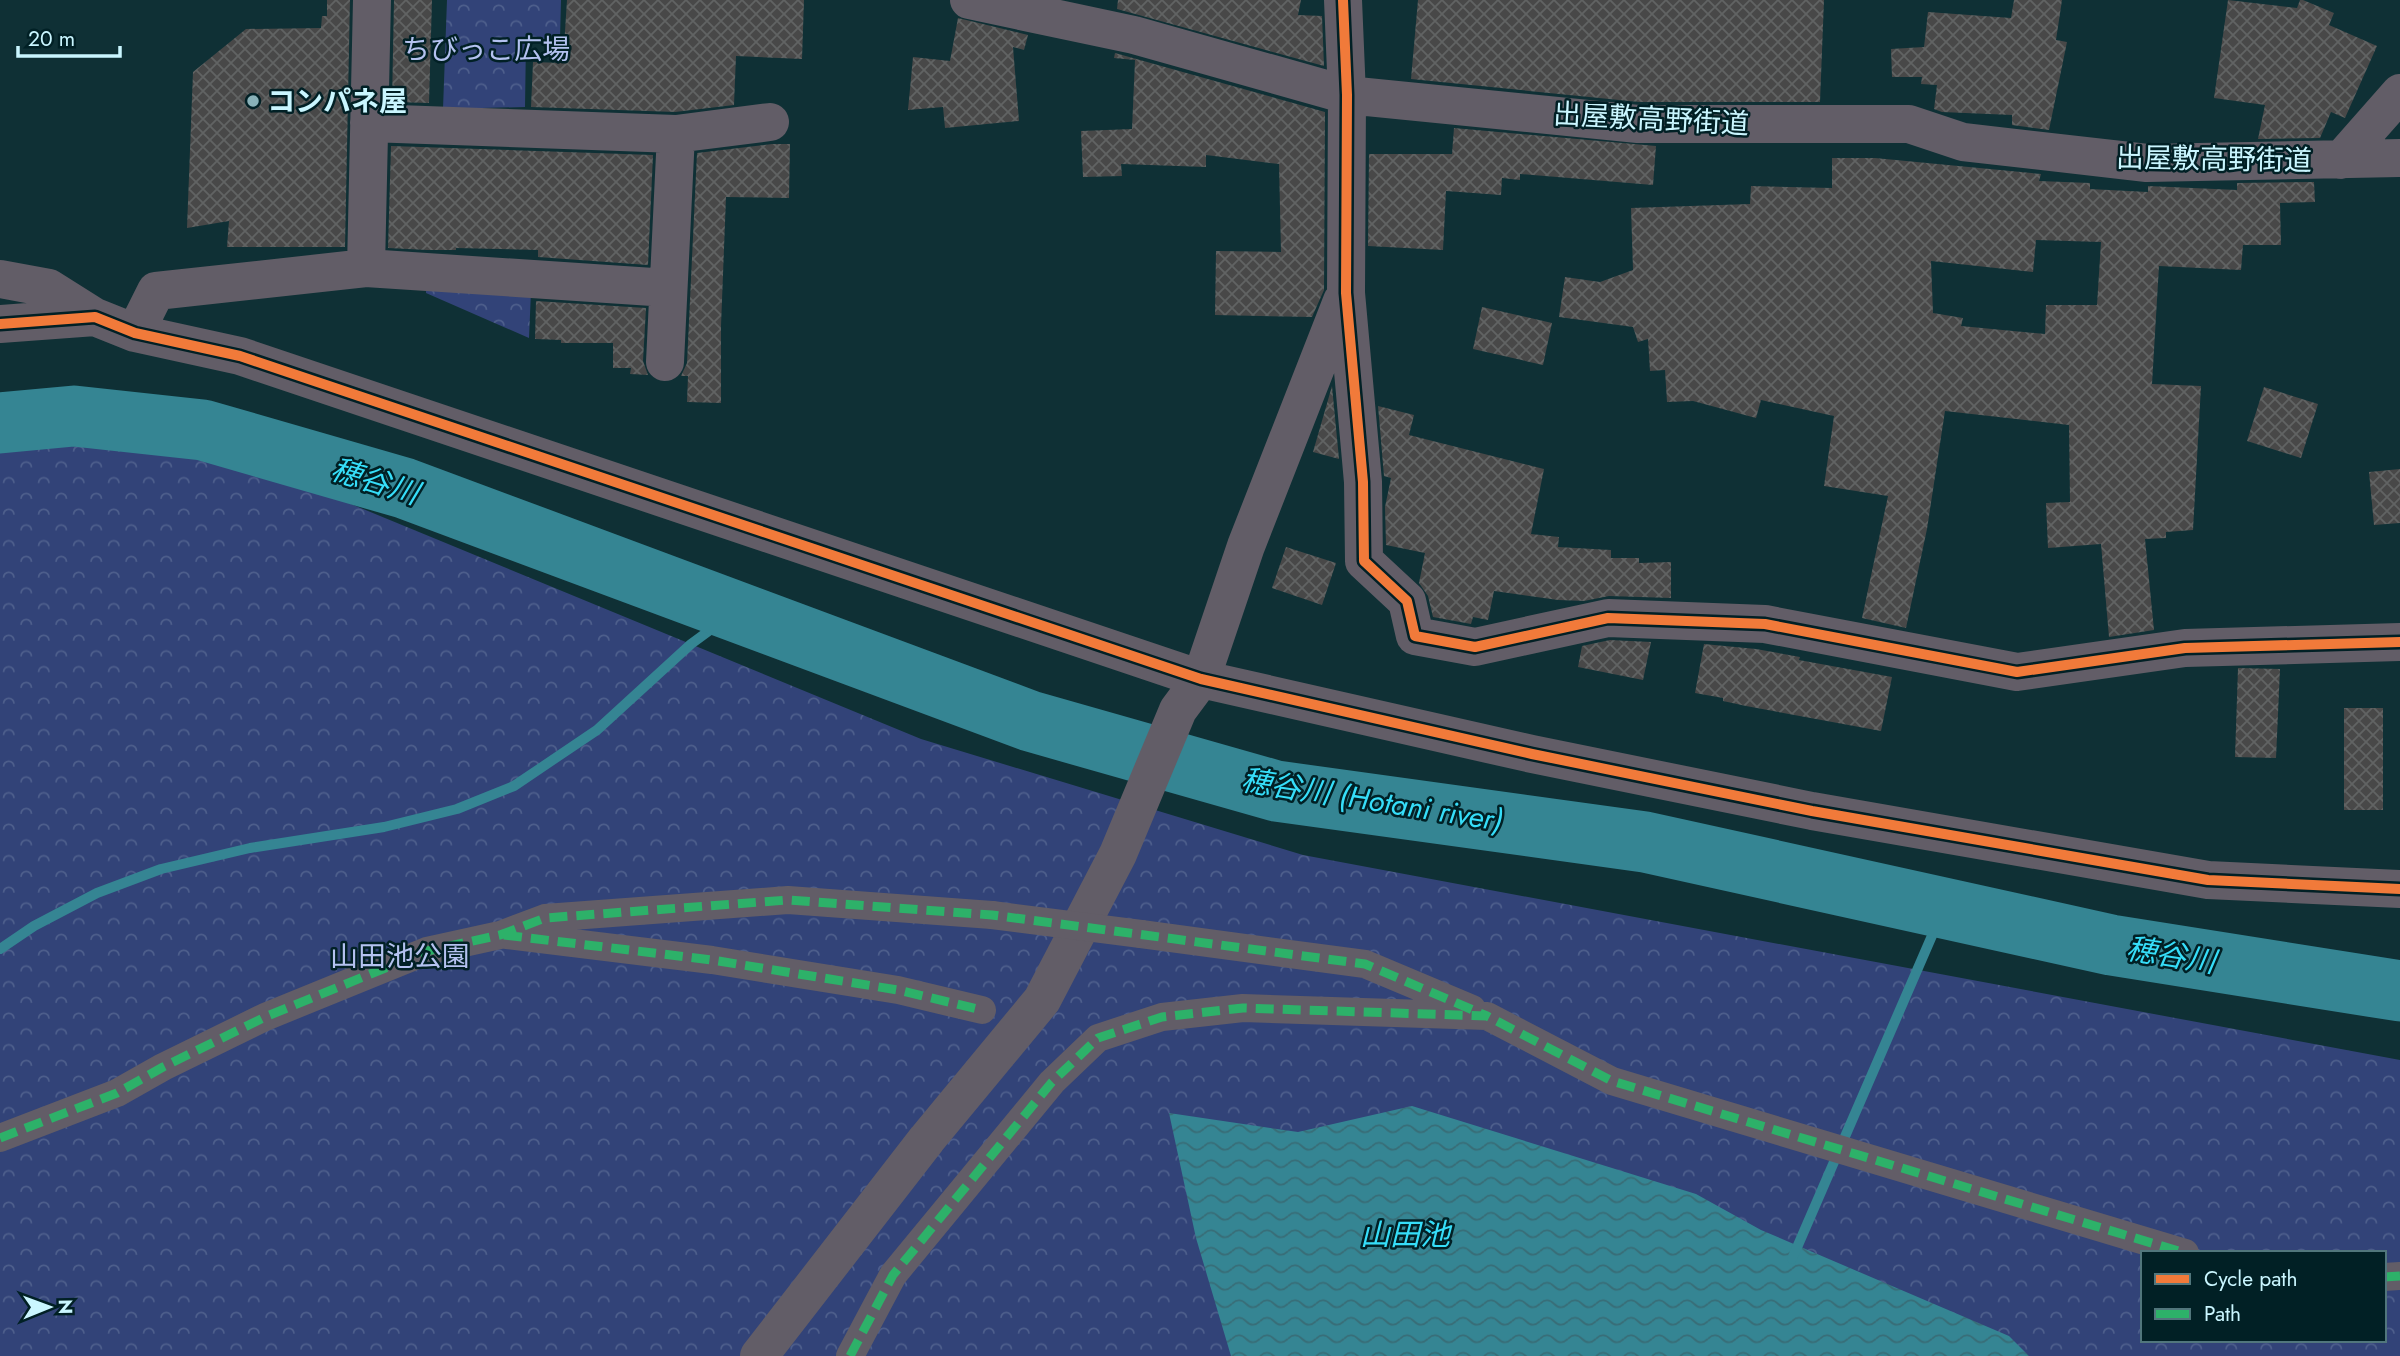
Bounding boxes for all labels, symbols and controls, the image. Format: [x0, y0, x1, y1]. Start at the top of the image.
scale bar [18, 14, 119, 58]
text: 20 m [28, 24, 75, 54]
park label: ちびっこ広場 [402, 29, 570, 70]
place label: コンパネ屋 [267, 81, 407, 122]
marker: コンパネ屋 [245, 93, 261, 109]
street label: 出屋敷高野街道 [1552, 93, 1750, 145]
street label: 出屋敷高野街道 [2116, 137, 2312, 181]
water label: 穂谷川 [326, 447, 427, 516]
water label: 穂谷川 (Hotani river) [1238, 758, 1506, 842]
water label: 穂谷川 [2123, 927, 2222, 984]
park label: 山田池公園 [330, 936, 470, 977]
water label: 山田池 [1360, 1213, 1453, 1256]
legend [2141, 1251, 2386, 1342]
text: Cycle path [2204, 1264, 2297, 1294]
north arrow [14, 1272, 84, 1342]
text: N [52, 1299, 79, 1314]
text: Path [2204, 1299, 2241, 1329]

